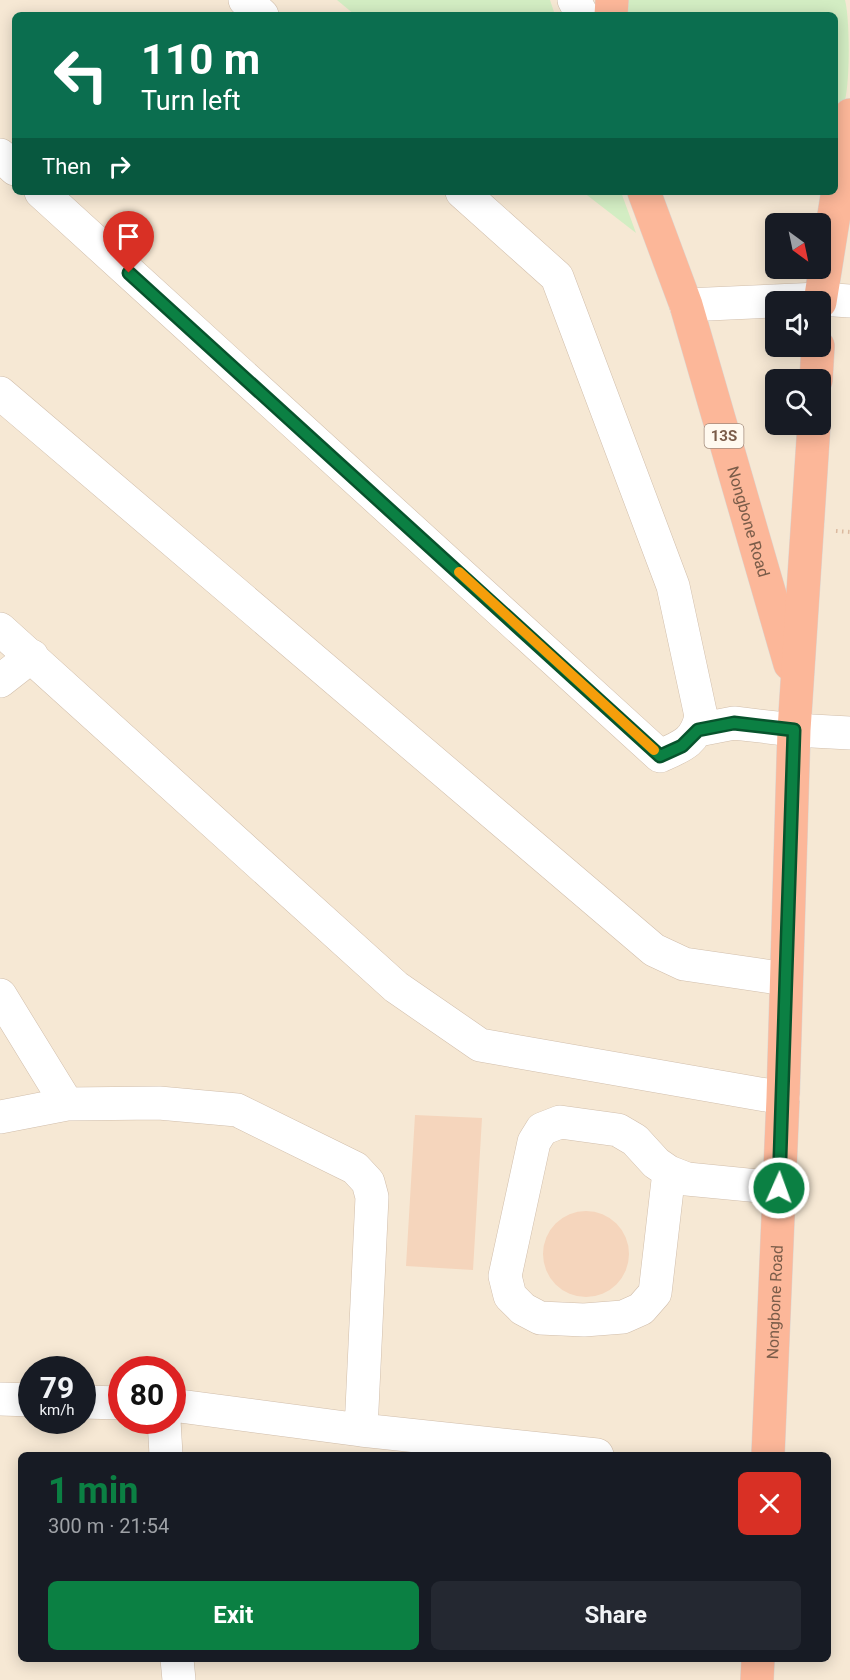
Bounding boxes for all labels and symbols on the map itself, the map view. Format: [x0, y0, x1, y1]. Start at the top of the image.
pin [103, 211, 154, 273]
north arrow [765, 213, 831, 279]
road number: 13S [704, 424, 744, 448]
street label: Nongbone Road [724, 464, 774, 579]
position arrow [747, 1156, 811, 1220]
street label: Nongbone Road [763, 1245, 786, 1360]
speed limit sign: 80 [108, 1356, 186, 1434]

